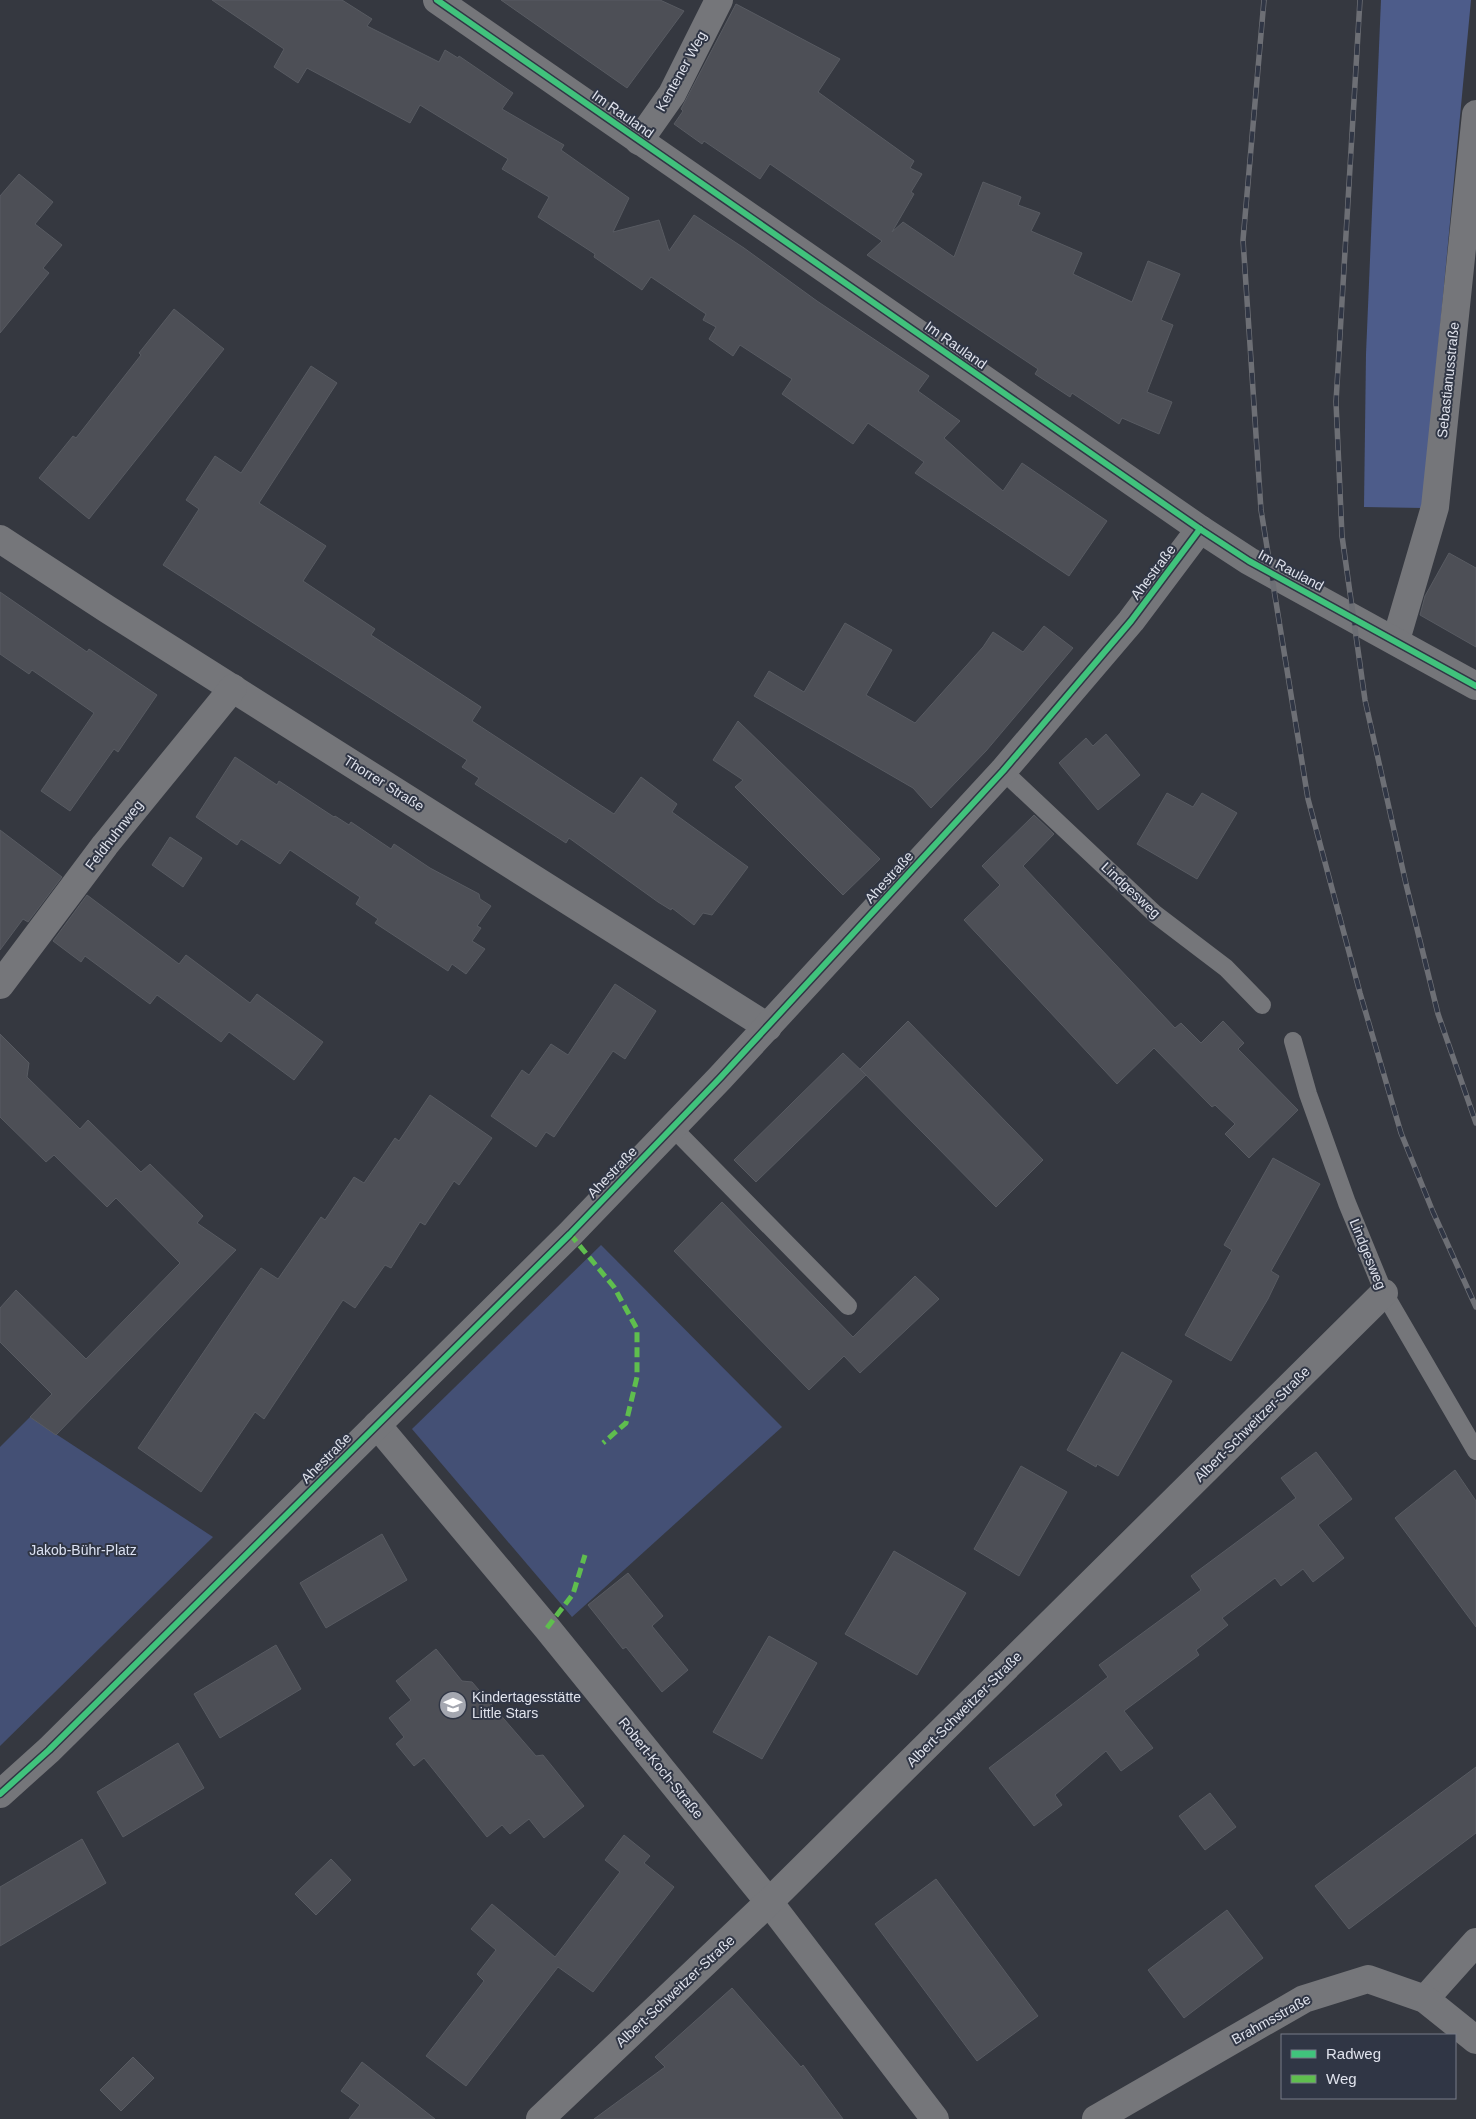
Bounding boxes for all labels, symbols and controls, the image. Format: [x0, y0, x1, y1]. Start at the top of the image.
street label: Kentener Weg [652, 28, 710, 114]
street label: Im Rauland [589, 87, 657, 141]
street label: Im Rauland [922, 318, 990, 372]
street label: Sebastianusstraße [1434, 321, 1462, 439]
street label: Ahestraße [1127, 541, 1179, 603]
street label: Im Rauland [1256, 546, 1326, 594]
street label: Thorrer Straße [341, 752, 427, 814]
street label: Feldhuhnweg [82, 797, 146, 873]
street label: Ahestraße [861, 847, 917, 906]
street label: Lindgesweg [1098, 859, 1164, 921]
street label: Ahestraße [584, 1143, 640, 1201]
street label: Lindgesweg [1347, 1216, 1389, 1292]
street label: Albert-Schweitzer-Straße [1191, 1363, 1313, 1485]
street label: Ahestraße [298, 1429, 355, 1486]
park label: Jakob-Bühr-Platz [29, 1542, 137, 1558]
street label: Albert-Schweitzer-Straße [903, 1648, 1025, 1770]
place label: Kindertagesstätte Little Stars [472, 1689, 581, 1721]
school or university icon: Kindertagesstätte Little Stars [438, 1690, 468, 1720]
street label: Robert-Koch-Straße [615, 1714, 707, 1822]
street label: Albert-Schweitzer-Straße [612, 1932, 738, 2050]
street label: Brahmsstraße [1229, 1991, 1314, 2047]
legend [1281, 2034, 1456, 2099]
text: Radweg [1326, 2045, 1381, 2062]
text: Weg [1326, 2070, 1357, 2087]

